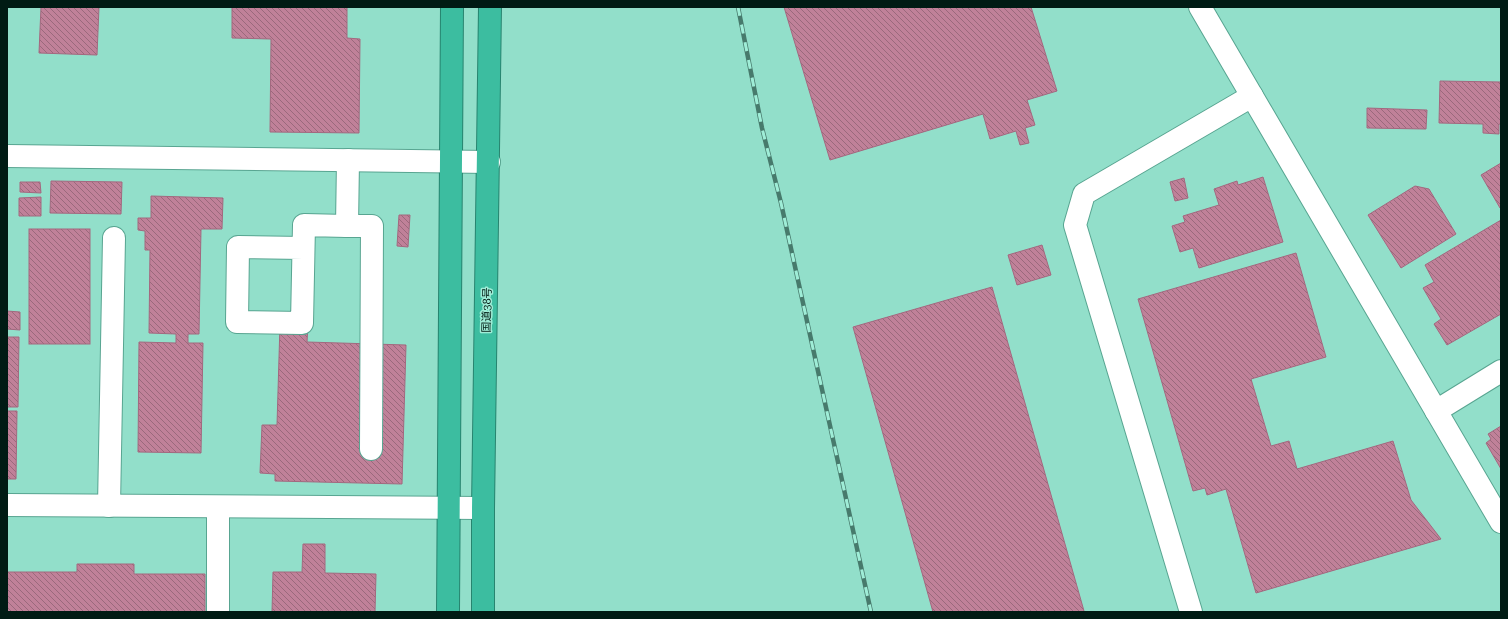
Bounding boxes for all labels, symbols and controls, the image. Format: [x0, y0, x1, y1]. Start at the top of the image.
street label: 国道38号 [480, 287, 494, 333]

